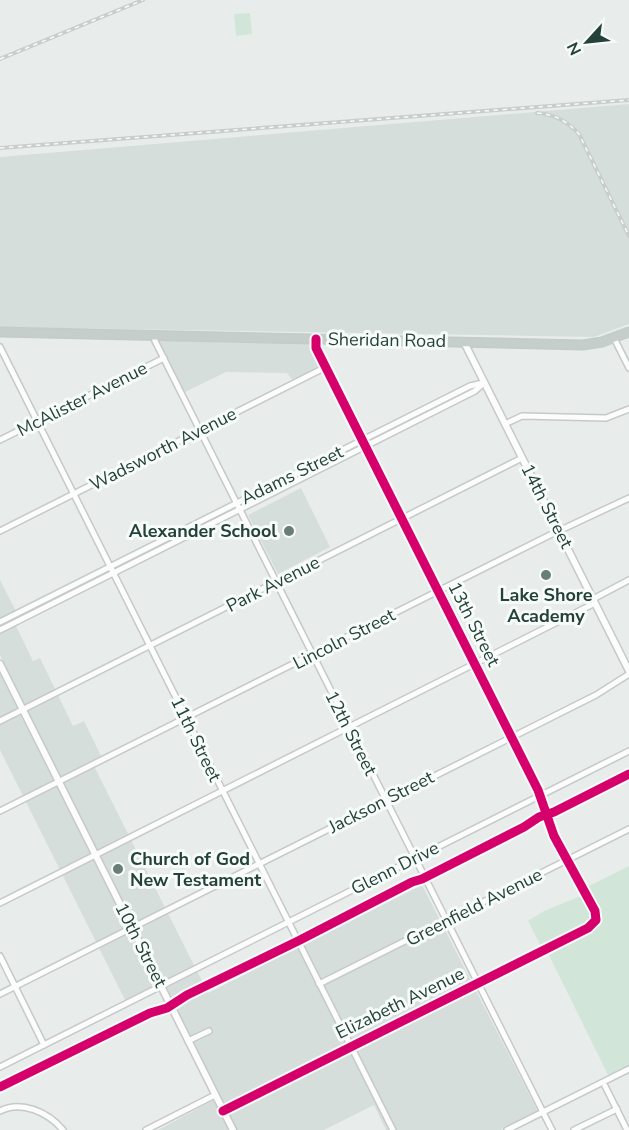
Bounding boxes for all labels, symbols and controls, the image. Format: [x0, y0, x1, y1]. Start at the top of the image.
north arrow [557, 12, 617, 72]
text: N [562, 38, 587, 59]
street label: Sheridan Road [328, 327, 446, 353]
street label: McAlister Avenue [13, 356, 151, 442]
street label: Wadsworth Avenue [86, 402, 240, 496]
street label: Adams Street [237, 440, 348, 510]
street label: 14th Street [515, 460, 579, 553]
place label: Alexander School [129, 519, 277, 543]
marker: Alexander School [282, 524, 296, 538]
street label: Park Avenue [222, 550, 324, 618]
marker: Lake Shore Academy [539, 568, 553, 582]
street label: 13th Street [442, 578, 506, 671]
place label: Lake Shore Academy [500, 583, 593, 628]
street label: Lincoln Street [289, 603, 400, 675]
street label: 12th Street [319, 687, 383, 780]
street label: 11th Street [165, 692, 227, 786]
street label: Jackson Street [323, 765, 438, 839]
street label: Glenn Drive [347, 836, 443, 900]
place label: Church of God New Testament [130, 847, 261, 892]
marker: Church of God New Testament [111, 862, 125, 876]
street label: Greenfield Avenue [402, 862, 546, 952]
street label: 10th Street [109, 899, 173, 992]
street label: Elizabeth Avenue [332, 961, 468, 1045]

